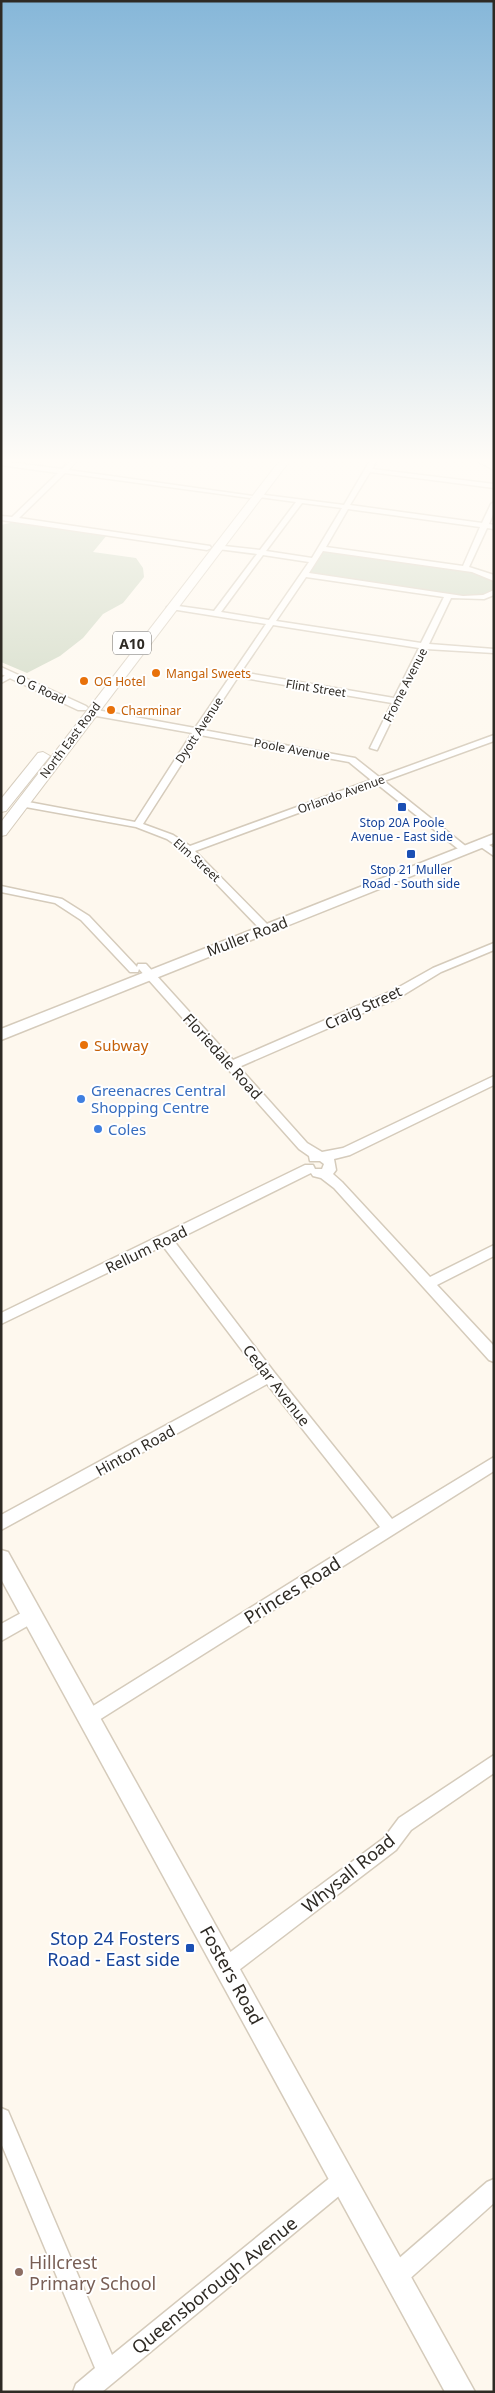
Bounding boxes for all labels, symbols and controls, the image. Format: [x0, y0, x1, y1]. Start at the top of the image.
road number: A10 [113, 632, 151, 654]
street label: Frome Avenue [379, 645, 431, 725]
place label: Mangal Sweets [166, 665, 251, 682]
marker: Mangal Sweets [150, 667, 162, 679]
street label: O G Road [13, 670, 69, 708]
place label: OG Hotel [94, 673, 146, 690]
marker: OG Hotel [78, 675, 90, 687]
street label: Flint Street [285, 675, 348, 701]
street label: Dyott Avenue [171, 693, 227, 767]
street label: North East Road [36, 698, 104, 782]
place label: Charminar [121, 702, 181, 719]
marker: Charminar [105, 704, 117, 716]
street label: Poole Avenue [253, 734, 332, 764]
street label: Orlando Avenue [295, 770, 387, 818]
marker: Stop 20A Poole Avenue - East side [396, 801, 408, 813]
place label: Stop 20A Poole Avenue - East side [351, 814, 453, 845]
street label: Elm Street [170, 834, 225, 886]
marker: Stop 21 Muller Road - South side [405, 848, 417, 860]
place label: Stop 21 Muller Road - South side [362, 861, 460, 892]
street label: Muller Road [204, 911, 290, 961]
street label: Craig Street [321, 980, 405, 1034]
street label: Floriedale Road [179, 1009, 267, 1103]
place label: Subway [94, 1035, 149, 1055]
marker: Subway [78, 1039, 90, 1051]
place label: Greenacres Central Shopping Centre [91, 1080, 226, 1117]
marker: Greenacres Central Shopping Centre [75, 1093, 87, 1105]
place label: Coles [108, 1119, 146, 1139]
marker: Coles [92, 1123, 104, 1135]
street label: Rellum Road [102, 1221, 190, 1277]
street label: Cedar Avenue [239, 1340, 315, 1430]
street label: Hinton Road [92, 1420, 178, 1480]
street label: Princes Road [239, 1551, 345, 1629]
street label: Whysall Road [297, 1828, 399, 1918]
street label: Fosters Road [195, 1921, 269, 2029]
place label: Stop 24 Fosters Road - East side [47, 1926, 180, 1971]
marker: Stop 24 Fosters Road - East side [184, 1942, 196, 1954]
street label: Queensborough Avenue [126, 2211, 302, 2359]
place label: Hillcrest Primary School [29, 2250, 156, 2295]
marker: Hillcrest Primary School [13, 2266, 25, 2278]

